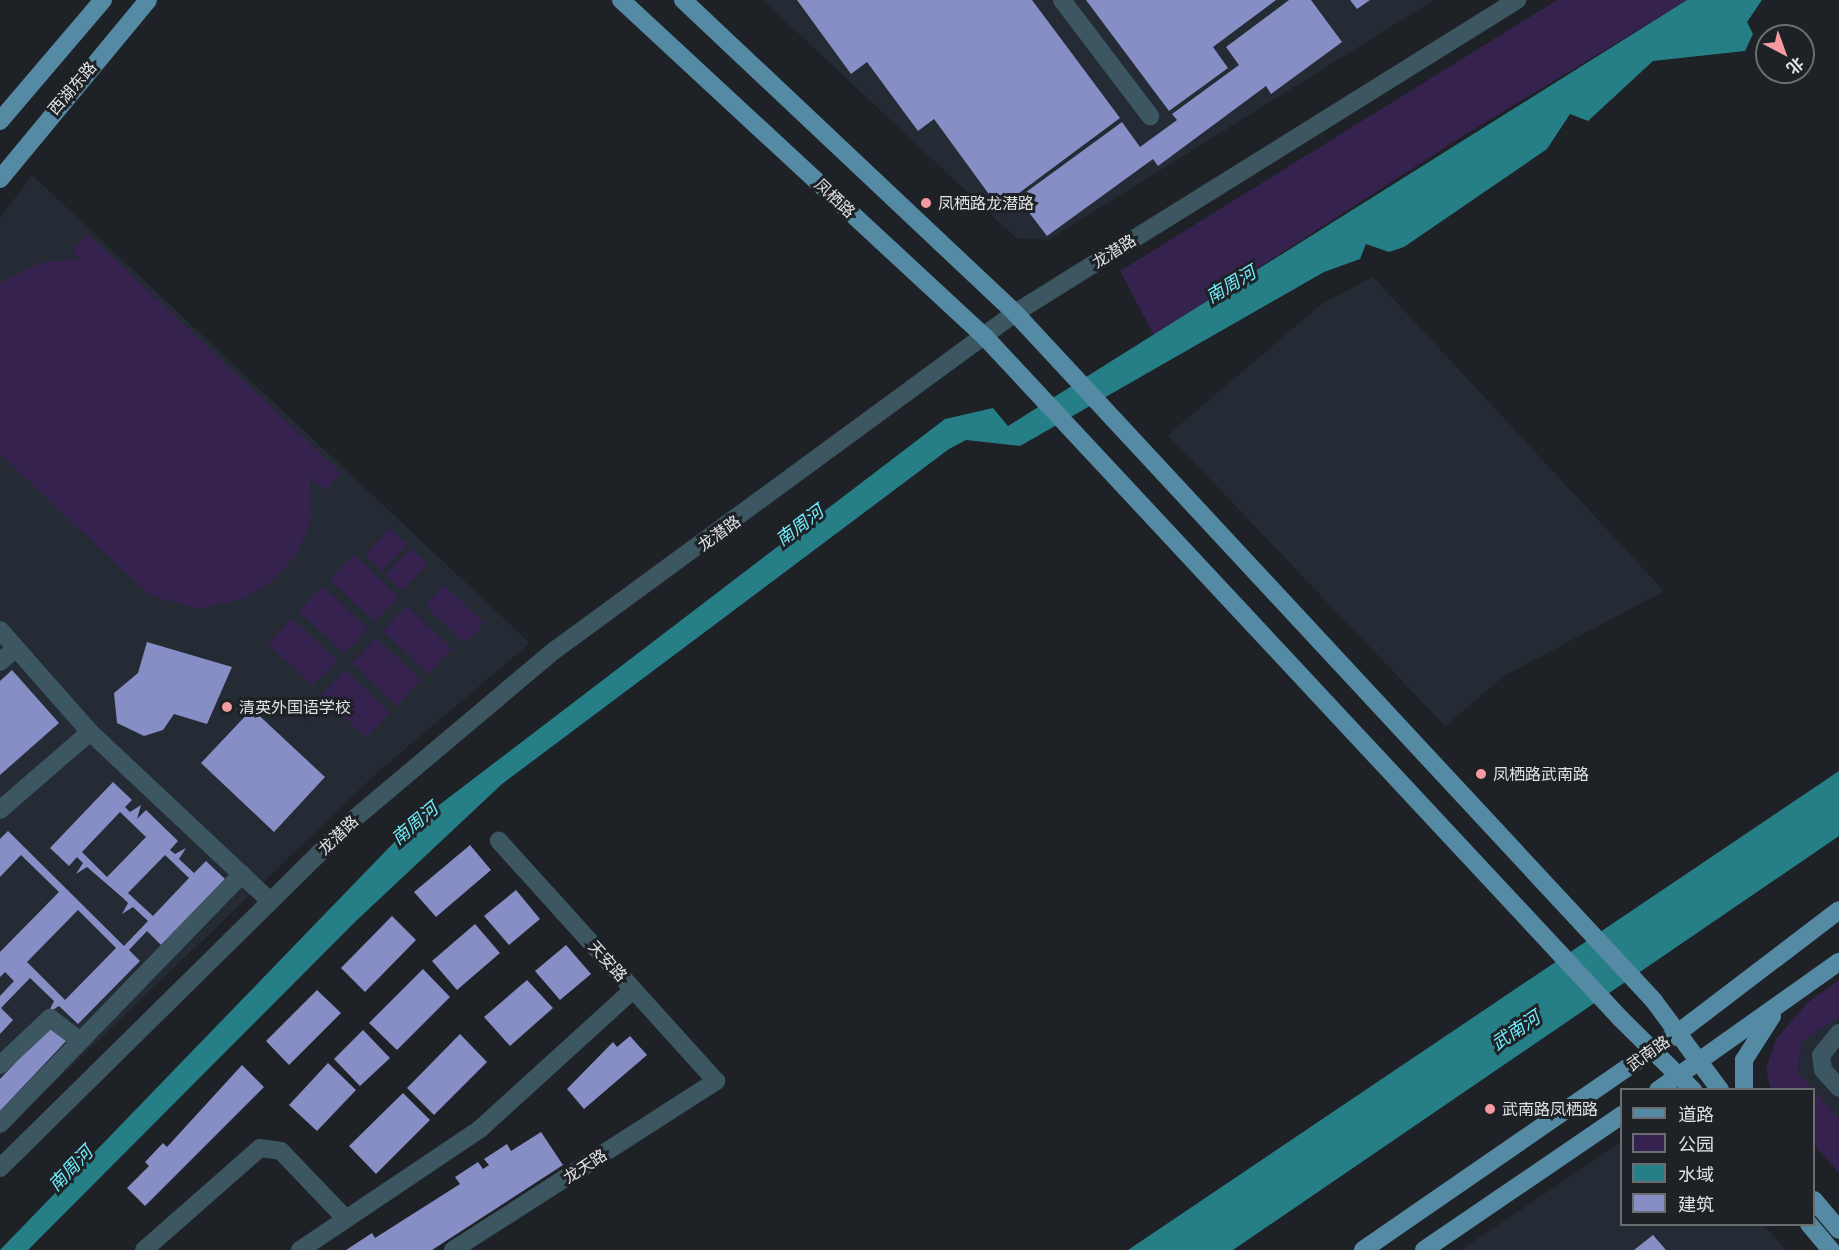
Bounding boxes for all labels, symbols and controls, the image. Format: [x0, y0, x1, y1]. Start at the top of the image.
north arrow [1755, 24, 1815, 84]
text: 北 [1784, 54, 1807, 78]
street label: 西湖东路 [44, 58, 100, 118]
street label: 凤栖路 [811, 175, 859, 221]
place label: 凤栖路龙潜路 [938, 193, 1034, 213]
marker: 凤栖路龙潜路 [919, 196, 933, 210]
street label: 龙潜路 [1089, 230, 1139, 272]
water label: 南周河 [1202, 262, 1260, 308]
water label: 南周河 [772, 501, 828, 551]
street label: 龙潜路 [694, 511, 744, 555]
place label: 清英外国语学校 [239, 697, 351, 717]
marker: 清英外国语学校 [220, 700, 234, 714]
place label: 凤栖路武南路 [1493, 764, 1589, 784]
marker: 凤栖路武南路 [1474, 767, 1488, 781]
water label: 南周河 [387, 798, 443, 850]
street label: 龙潜路 [314, 811, 362, 859]
street label: 天安路 [585, 937, 631, 985]
water label: 武南河 [1488, 1007, 1544, 1055]
street label: 武南路 [1623, 1031, 1673, 1075]
legend [1620, 1088, 1815, 1226]
place label: 武南路凤栖路 [1502, 1099, 1598, 1119]
marker: 武南路凤栖路 [1483, 1102, 1497, 1116]
text: 道路 [1678, 1104, 1714, 1125]
text: 公园 [1678, 1134, 1714, 1155]
water label: 南周河 [44, 1142, 98, 1196]
street label: 龙天路 [560, 1145, 610, 1187]
text: 水域 [1678, 1164, 1714, 1185]
text: 建筑 [1678, 1194, 1714, 1215]

